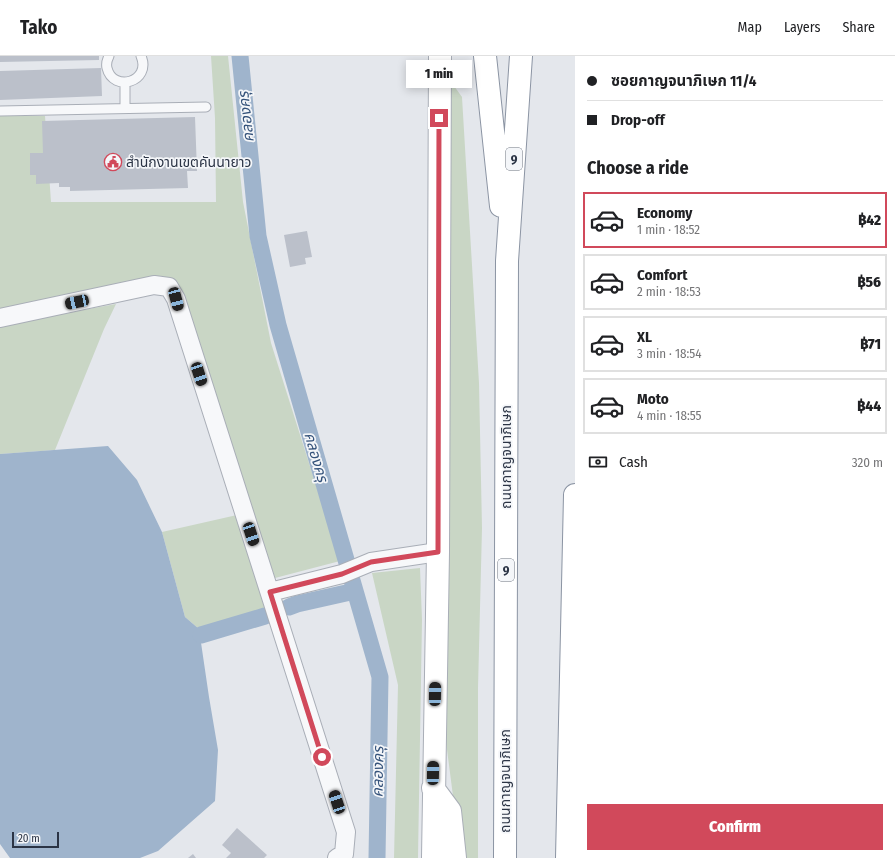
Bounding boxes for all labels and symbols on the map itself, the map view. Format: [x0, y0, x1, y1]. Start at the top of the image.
callout: 1 min [406, 60, 472, 88]
water label: คลองครุ [234, 89, 258, 143]
route end [430, 109, 448, 127]
road number: 9 [506, 148, 522, 170]
public building icon: สำนักงานเขตคันนายาว [103, 152, 123, 172]
place label: สำนักงานเขตคันนายาว [126, 154, 251, 171]
car [167, 286, 185, 312]
car [64, 294, 90, 310]
car [190, 361, 208, 387]
street label: ถนนกาญจนาภิเษก [498, 405, 515, 509]
water label: คลองครุ [300, 430, 332, 486]
car [242, 521, 260, 547]
road number: 9 [498, 559, 514, 581]
car [429, 682, 441, 706]
street label: ถนนกาญจนาภิเษก [497, 729, 514, 833]
water label: คลองครุ [369, 745, 387, 798]
route start [313, 748, 331, 766]
car [427, 761, 439, 785]
car [328, 789, 346, 815]
scale bar [12, 830, 59, 849]

